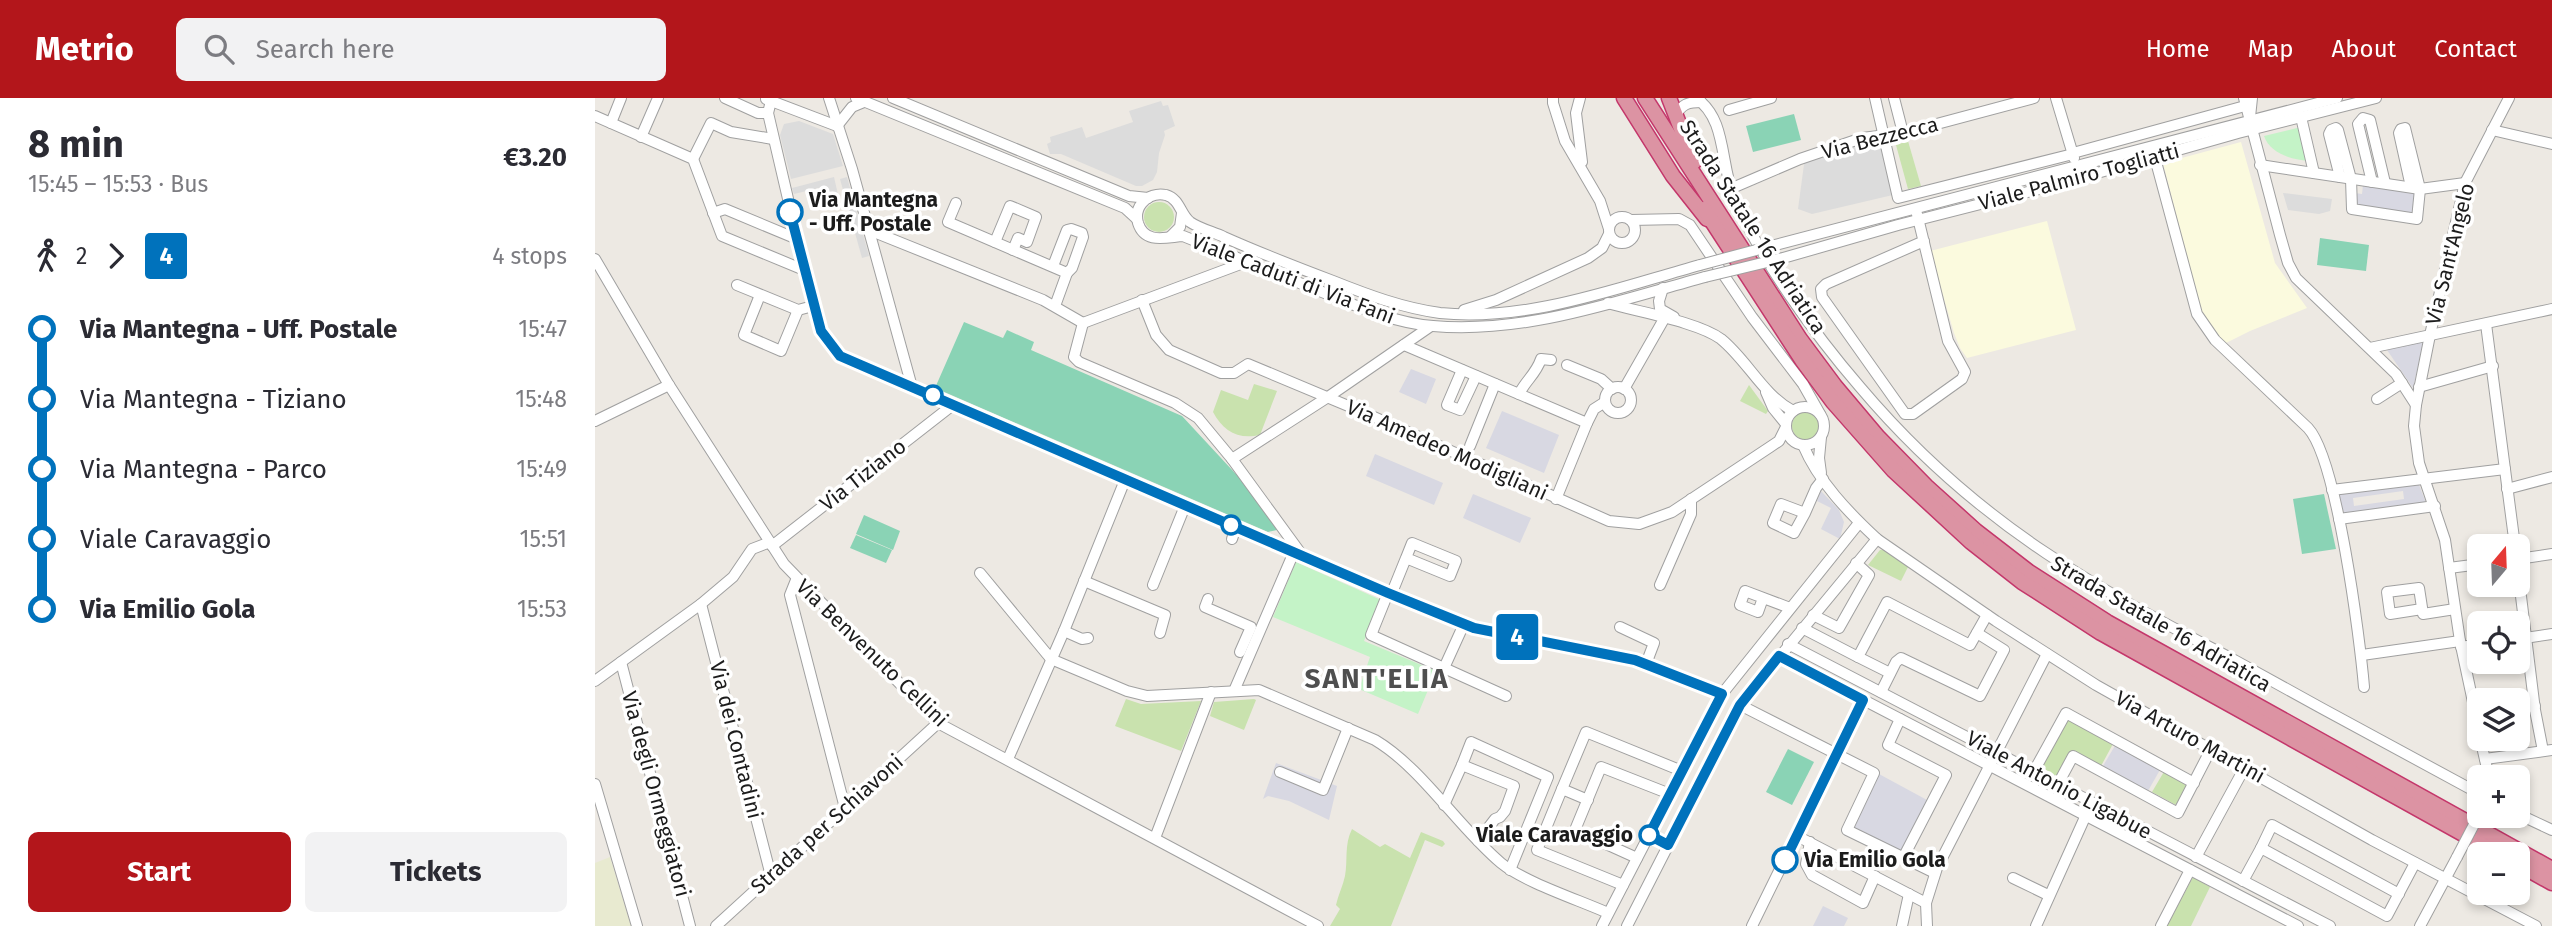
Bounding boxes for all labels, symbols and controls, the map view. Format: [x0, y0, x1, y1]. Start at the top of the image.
search box [176, 18, 666, 81]
text: Metrio [35, 29, 134, 69]
icon: search [200, 30, 238, 68]
text: Search here [256, 34, 395, 65]
text: Home [2146, 35, 2210, 63]
text: Map [2248, 35, 2294, 63]
text: About [2332, 35, 2396, 63]
text: Contact [2434, 35, 2517, 63]
street label: Via Bezzecca [1819, 111, 1941, 165]
street label: Strada Statale 16 Adriatica [1674, 115, 1832, 339]
text: 8 min [28, 121, 124, 167]
street label: Viale Palmiro Togliatti [1976, 138, 2182, 216]
text: €3.20 [503, 142, 567, 173]
text: 15:45 – 15:53 · Bus [28, 170, 208, 198]
street label: Via Sant'Angelo [2420, 180, 2480, 328]
place label: Via Mantegna - Uff. Postale [808, 187, 938, 237]
marker: Via Mantegna - Uff. Postale [777, 199, 803, 225]
street label: Viale Caduti di Via Fani [1187, 228, 1399, 330]
icon: walk [28, 237, 66, 275]
icon: forward [97, 237, 135, 275]
text: 2 [76, 242, 87, 270]
text: 4 [159, 242, 173, 270]
text: 4 stops [492, 242, 567, 270]
text: Via Mantegna - Uff. Postale [80, 314, 397, 345]
text: 15:47 [518, 315, 567, 343]
text: Via Mantegna - Tiziano [80, 384, 347, 415]
text: 15:48 [515, 385, 567, 413]
unlabelled marker [923, 385, 943, 405]
street label: Via Amedeo Modigliani [1342, 394, 1552, 506]
street label: Via Tiziano [815, 433, 911, 517]
text: Via Mantegna - Parco [80, 454, 327, 485]
text: 15:49 [516, 455, 567, 483]
unlabelled marker [1221, 515, 1241, 535]
text: Viale Caravaggio [80, 524, 271, 555]
text: 15:51 [520, 525, 567, 553]
north arrow [2467, 534, 2531, 597]
map controls [2467, 534, 2530, 905]
street label: Strada Statale 16 Adriatica [2046, 550, 2276, 698]
street label: Via Benvenuto Cellini [790, 574, 954, 732]
text: Via Emilio Gola [80, 594, 255, 625]
text: 15:53 [517, 595, 567, 623]
button: locate [2467, 611, 2530, 674]
line badge: 4 [1494, 614, 1540, 660]
text: 4 [1510, 623, 1524, 651]
street label: Via dei Contadini [704, 658, 768, 822]
district label: SANT'ELIA [1305, 662, 1449, 695]
street label: Via Arturo Martini [2110, 685, 2270, 789]
street label: Via degli Ormeggiatori [616, 688, 696, 900]
button: layers [2467, 688, 2530, 751]
street label: Viale Antonio Ligabue [1962, 725, 2156, 845]
street label: Strada per Schiavoni [745, 749, 909, 899]
button: + [2467, 765, 2530, 828]
place label: Viale Caravaggio [1475, 822, 1633, 848]
marker: Viale Caravaggio [1639, 825, 1659, 845]
button: Start [28, 832, 291, 912]
button: Tickets [305, 832, 567, 912]
button: − [2467, 842, 2530, 905]
marker: Via Emilio Gola [1772, 847, 1798, 873]
place label: Via Emilio Gola [1803, 847, 1946, 873]

